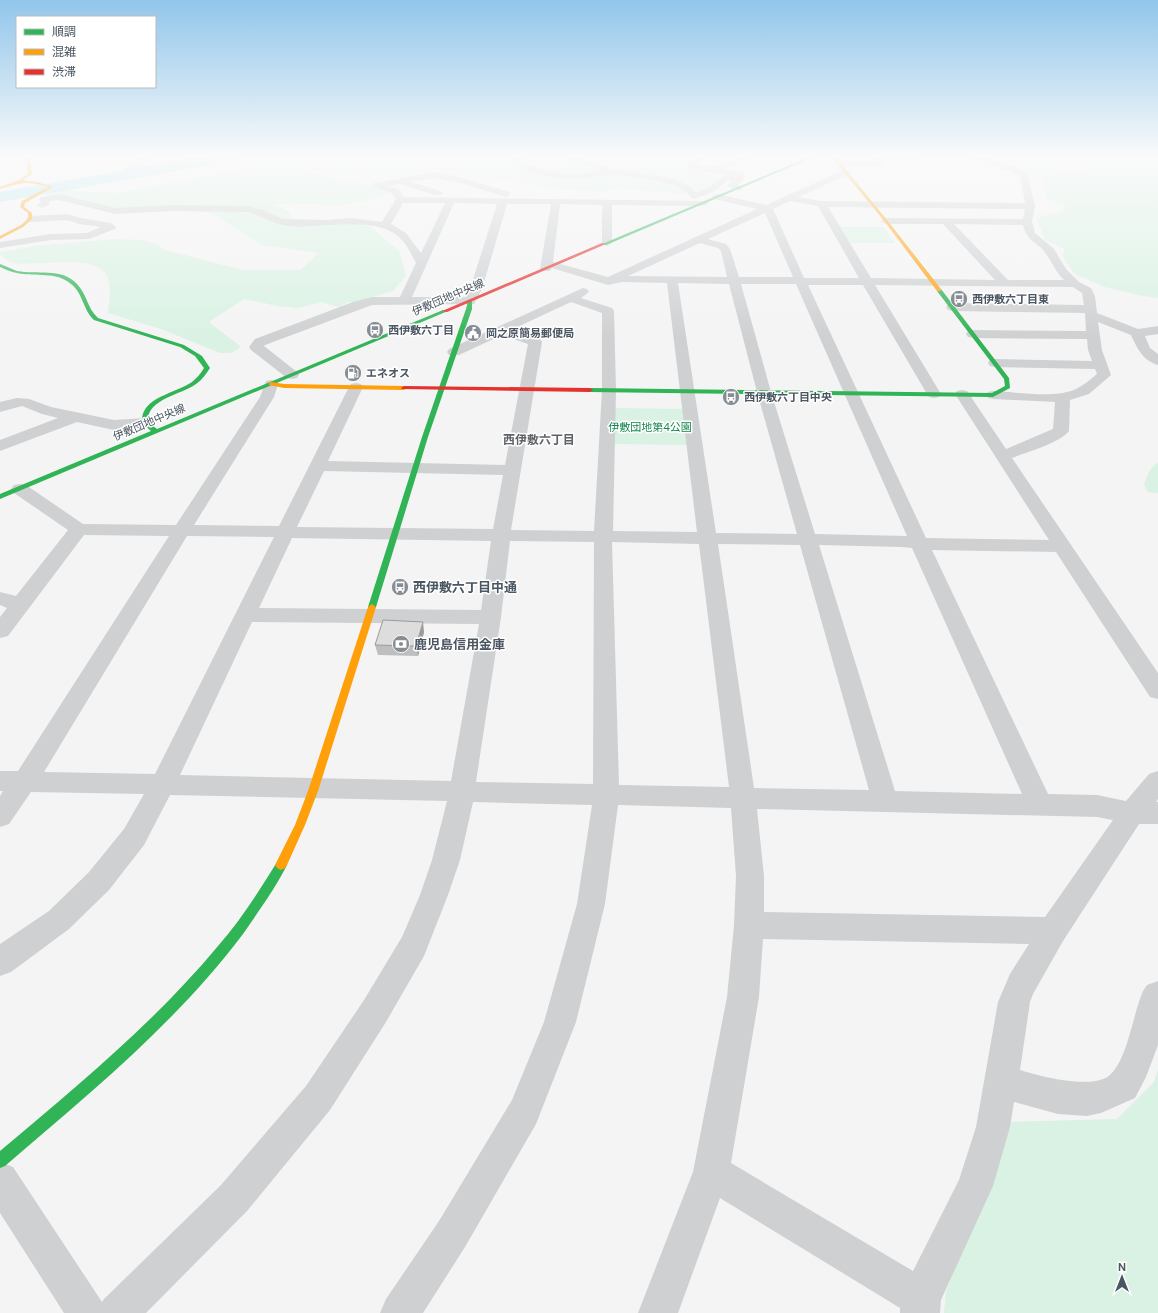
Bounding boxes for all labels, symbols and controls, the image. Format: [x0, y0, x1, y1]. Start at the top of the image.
legend [16, 16, 156, 88]
text: 順調 [52, 24, 76, 40]
text: 混雑 [52, 44, 76, 60]
text: 渋滞 [52, 64, 76, 80]
street label: 伊敷団地中央線 [410, 276, 486, 318]
bus stop icon: 西伊敷六丁目東 [949, 289, 969, 309]
place label: 西伊敷六丁目東 [972, 292, 1049, 306]
bus stop icon: 西伊敷六丁目 [365, 320, 385, 340]
place label: 西伊敷六丁目 [388, 323, 454, 337]
public building icon: 岡之原簡易郵便局 [463, 323, 483, 343]
place label: 岡之原簡易郵便局 [486, 326, 574, 340]
fuel station icon: エネオス [343, 363, 363, 383]
place label: エネオス [366, 366, 410, 380]
bus stop icon: 西伊敷六丁目中央 [721, 387, 741, 407]
place label: 西伊敷六丁目中央 [744, 390, 832, 404]
street label: 伊敷団地中央線 [111, 401, 187, 443]
park label: 伊敷団地第4公園 [608, 420, 692, 434]
district label: 西伊敷六丁目 [503, 432, 575, 448]
bus stop icon: 西伊敷六丁目中通 [390, 577, 410, 597]
place label: 西伊敷六丁目中通 [413, 579, 517, 596]
bank icon: 鹿児島信用金庫 [391, 634, 411, 654]
place label: 鹿児島信用金庫 [414, 636, 505, 653]
north arrow [1102, 1257, 1142, 1297]
text: N [1118, 1260, 1126, 1274]

